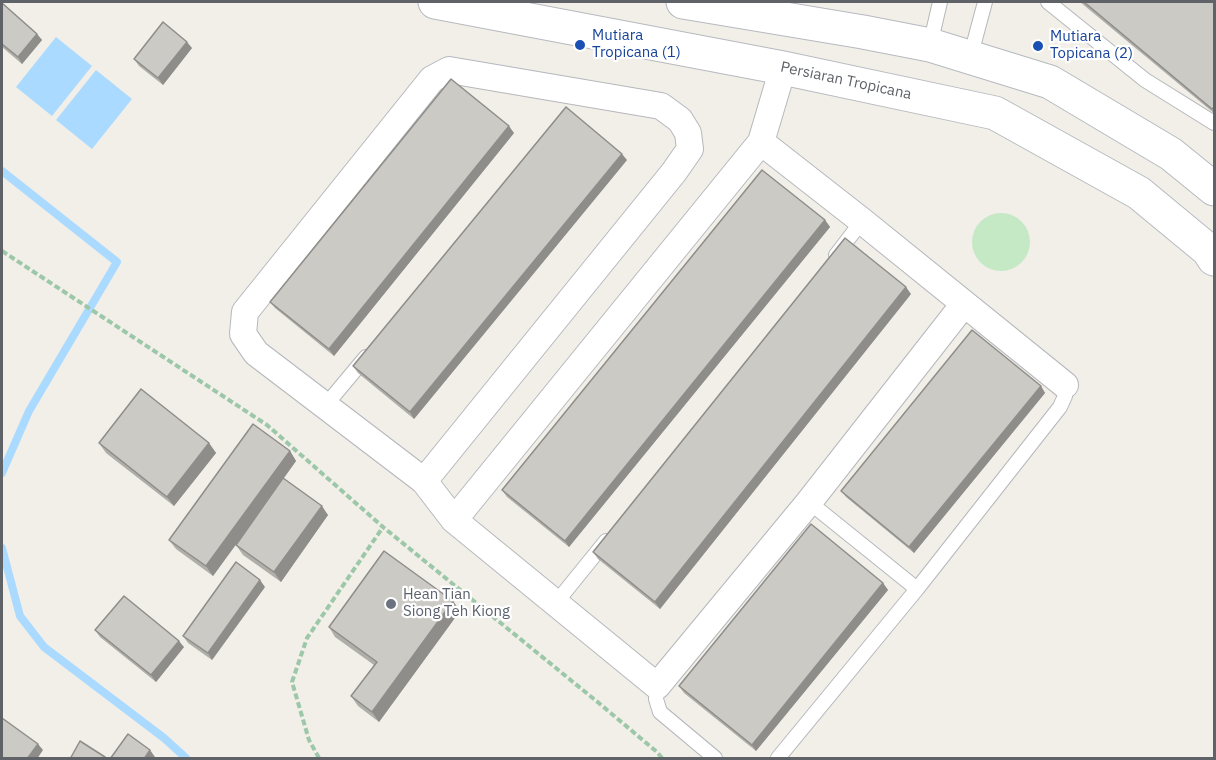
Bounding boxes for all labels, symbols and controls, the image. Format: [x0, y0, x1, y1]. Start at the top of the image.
place label: Mutiara Tropicana (1) [592, 27, 681, 62]
place label: Mutiara Topicana (2) [1050, 28, 1133, 63]
marker: Mutiara Tropicana (1) [573, 38, 587, 52]
marker: Mutiara Topicana (2) [1031, 39, 1045, 53]
street label: Persiaran Tropicana [779, 58, 913, 104]
place label: Hean Tian Siong Teh Kiong [403, 586, 510, 621]
marker: Hean Tian Siong Teh Kiong [384, 597, 398, 611]

